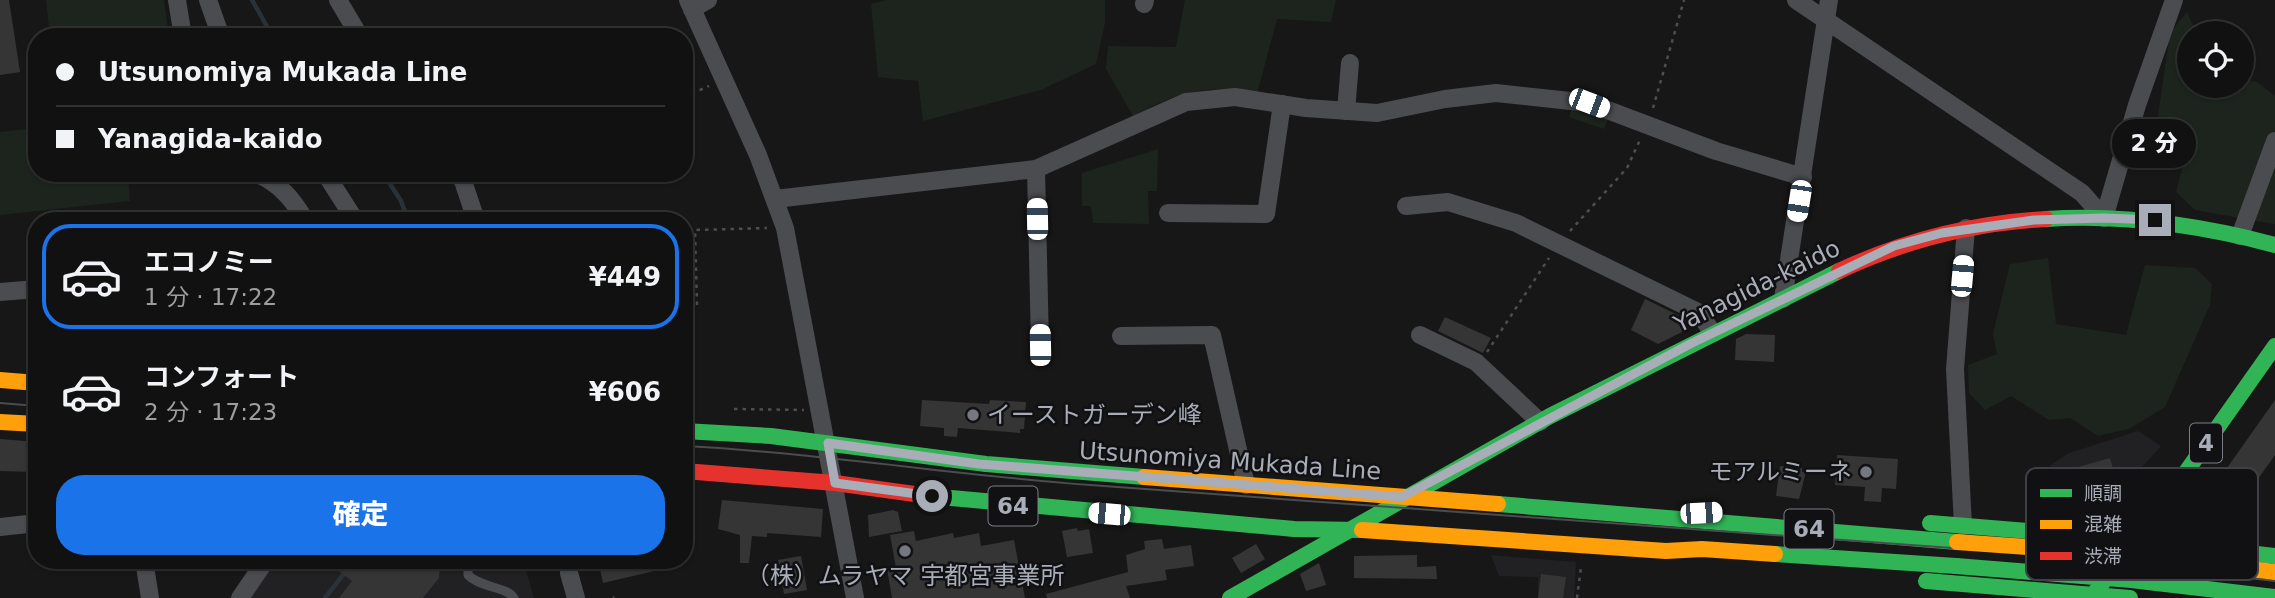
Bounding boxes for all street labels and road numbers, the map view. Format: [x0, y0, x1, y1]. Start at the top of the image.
street label: Yanagida-kaido [1669, 234, 1845, 339]
road number: 4 [2190, 424, 2222, 462]
street label: Utsunomiya Mukada Line [1078, 436, 1382, 486]
road number: 64 [988, 486, 1038, 526]
road number: 64 [1784, 509, 1834, 548]

